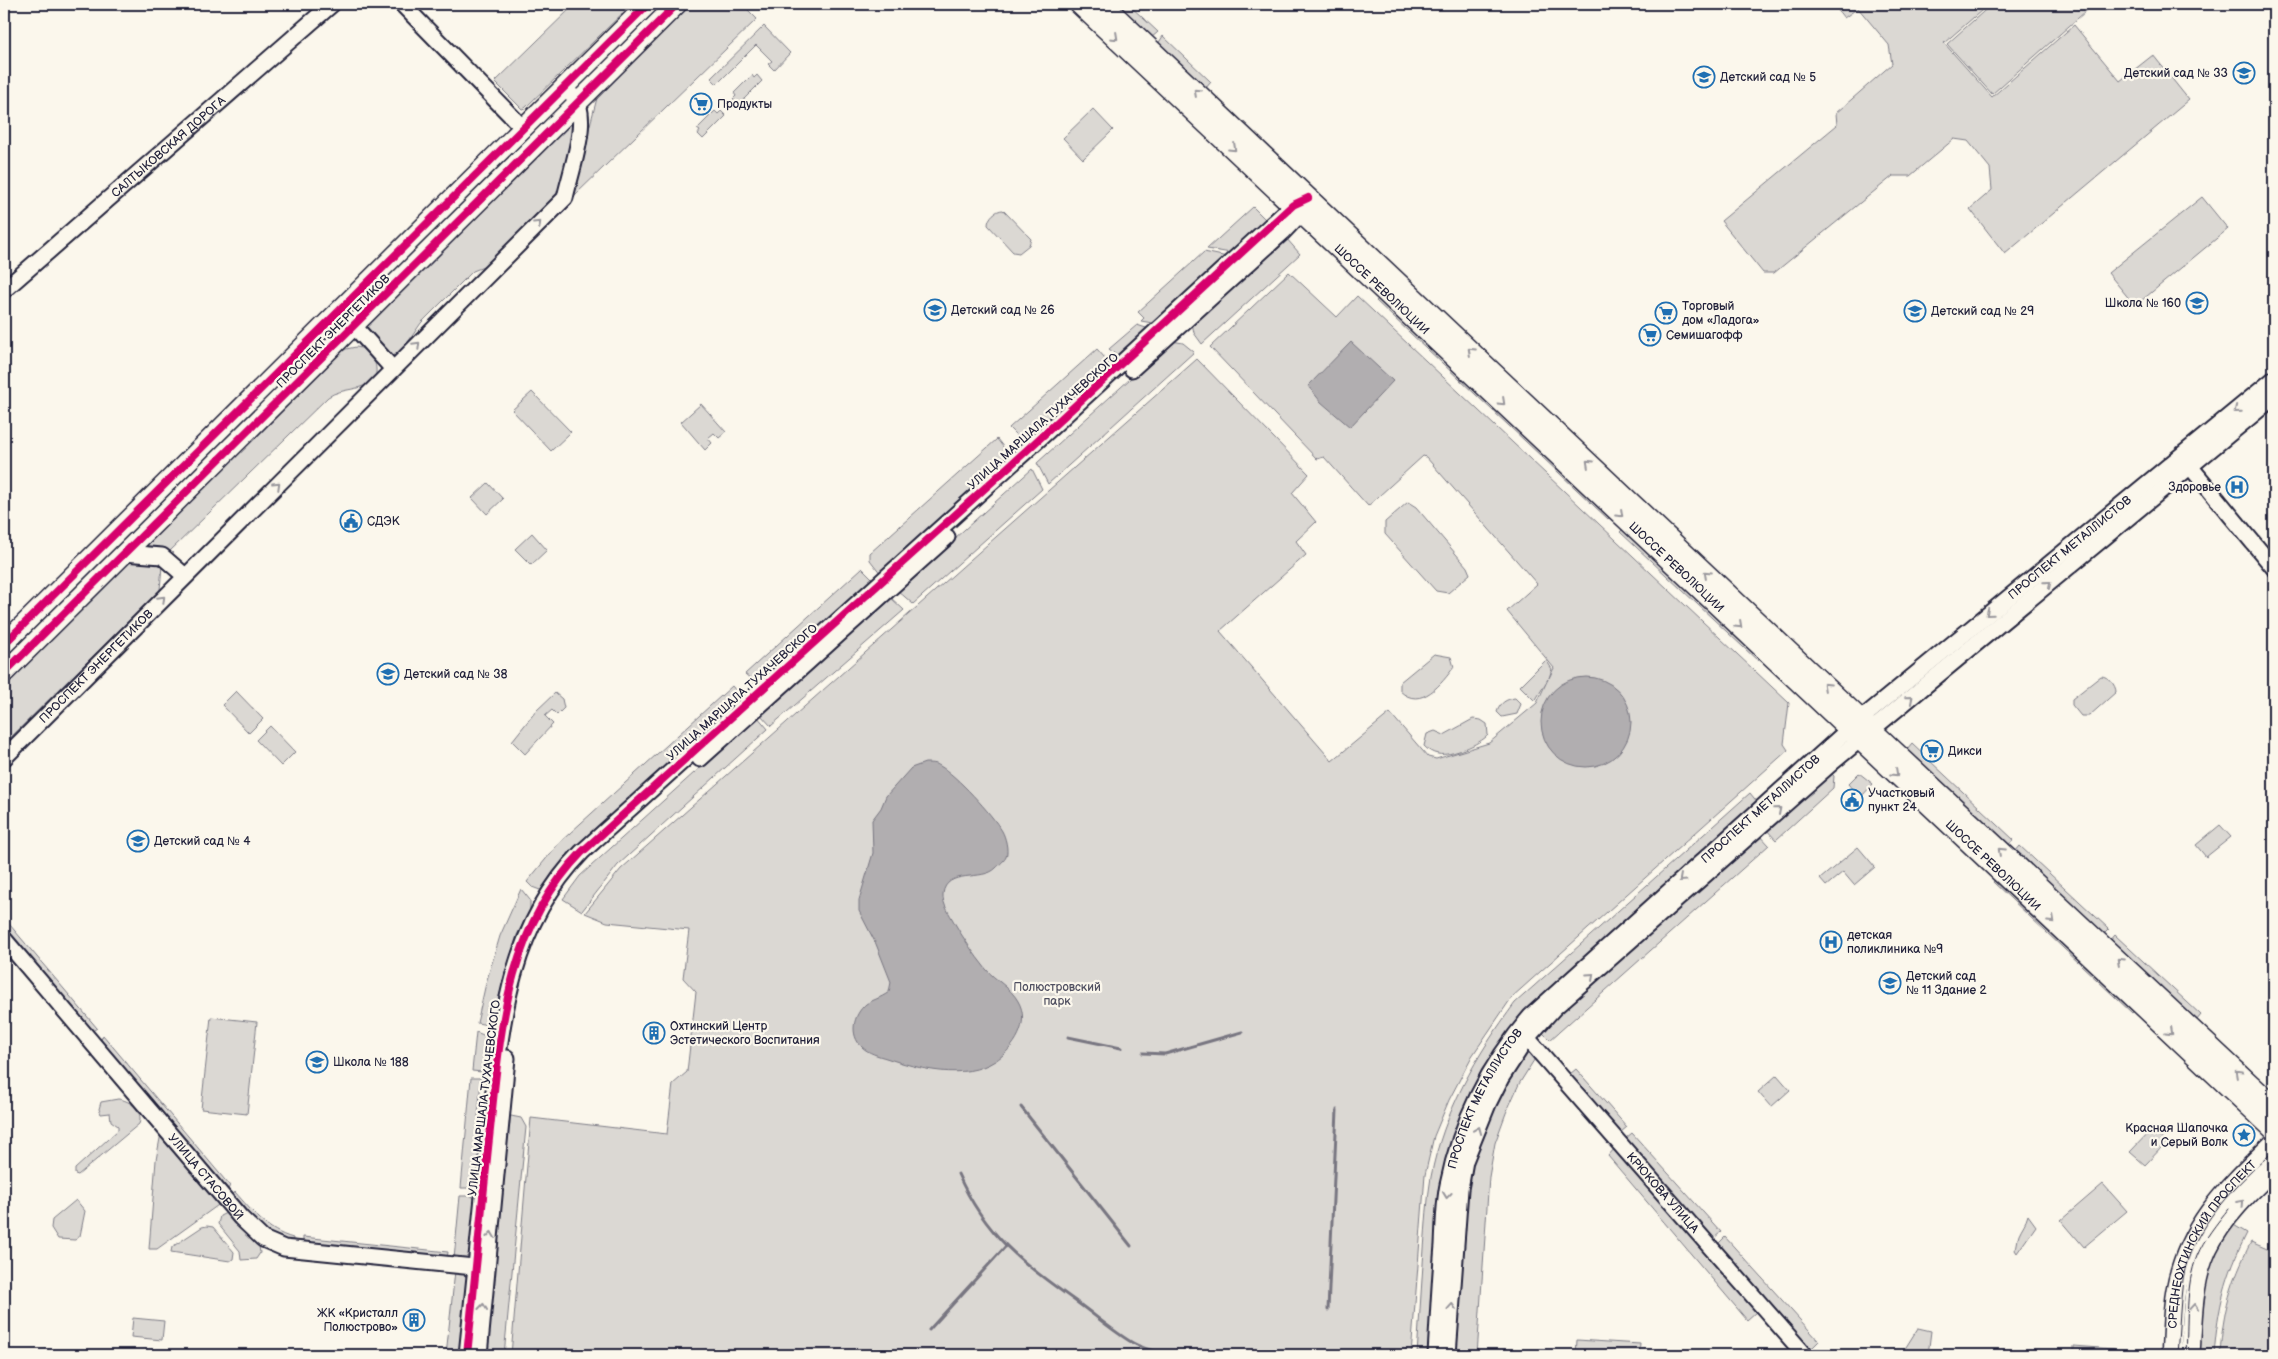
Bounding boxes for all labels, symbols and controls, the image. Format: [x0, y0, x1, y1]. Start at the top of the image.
one-way arrow [1109, 31, 1118, 40]
school or university icon: Детский сад № 33 [2232, 61, 2256, 85]
school or university icon: Детский сад № 5 [1692, 65, 1716, 89]
place label: Детский сад № 33 [2124, 66, 2228, 81]
place label: Детский сад № 5 [1720, 70, 1816, 85]
one-way arrow [1193, 89, 1202, 98]
supermarket icon: Продукты [689, 92, 713, 116]
street label: САЛТЫКОВСКАЯ ДОРОГА [108, 93, 229, 201]
place label: Продукты [717, 97, 772, 112]
one-way arrow [1228, 142, 1237, 151]
one-way arrow [532, 221, 541, 230]
street label: ШОССЕ РЕВОЛЮЦИИ [1331, 241, 1432, 338]
street label: ПРОСПЕКТ ЭНЕРГЕТИКОВ [273, 271, 394, 391]
school or university icon: Школа № 160 [2185, 291, 2209, 315]
place label: Школа № 160 [2105, 296, 2181, 311]
school or university icon: Детский сад № 26 [923, 298, 947, 322]
place label: Торговый дом «Ладога» [1682, 299, 1760, 328]
school or university icon: Детский сад № 29 [1903, 299, 1927, 323]
supermarket icon: Торговый дом «Ладога» [1654, 301, 1678, 325]
place label: Детский сад № 26 [951, 303, 1055, 318]
place label: Детский сад № 29 [1931, 304, 2034, 319]
supermarket icon: Семишагофф [1638, 323, 1662, 347]
place label: Семишагофф [1666, 328, 1743, 343]
one-way arrow [411, 342, 420, 351]
one-way arrow [1467, 348, 1476, 357]
street label: УЛИЦА МАРШАЛА ТУХАЧЕВСКОГО [965, 349, 1122, 493]
one-way arrow [1496, 396, 1505, 405]
one-way arrow [2233, 405, 2242, 414]
one-way arrow [1586, 460, 1595, 469]
hospital icon: Здоровье [2225, 475, 2249, 499]
place label: Здоровье [2168, 480, 2221, 495]
one-way arrow [271, 482, 280, 491]
street label: ПРОСПЕКТ МЕТАЛЛИСТОВ [2005, 492, 2135, 603]
one-way arrow [1615, 508, 1624, 517]
public building icon: СДЭК [339, 509, 363, 533]
place label: СДЭК [367, 514, 400, 529]
street label: ШОССЕ РЕВОЛЮЦИИ [1625, 519, 1727, 616]
one-way arrow [1704, 571, 1713, 580]
one-way arrow [2043, 580, 2052, 589]
one-way arrow [156, 596, 165, 605]
street label: ПРОСПЕКТ ЭНЕРГЕТИКОВ [36, 606, 157, 726]
one-way arrow [1986, 608, 1995, 617]
one-way arrow [1733, 619, 1742, 628]
street label: УЛИЦА МАРШАЛА ТУХАЧЕВСКОГО [664, 620, 821, 764]
school or university icon: Детский сад № 38 [376, 662, 400, 686]
place label: Детский сад № 38 [404, 667, 508, 682]
one-way arrow [1822, 683, 1831, 692]
one-way arrow [1904, 695, 1913, 704]
supermarket icon: Дикси [1920, 739, 1944, 763]
place label: Дикси [1948, 744, 1982, 759]
street label: ПРОСПЕКТ МЕТАЛЛИСТОВ [1698, 751, 1824, 867]
one-way arrow [1890, 767, 1899, 776]
place label: Участковый пункт 24 [1868, 786, 1935, 815]
public building icon: Участковый пункт 24 [1840, 788, 1864, 812]
one-way arrow [1772, 807, 1781, 816]
street label: ШОССЕ РЕВОЛЮЦИИ [1942, 817, 2044, 914]
school or university icon: Детский сад № 4 [126, 829, 150, 853]
place label: Детский сад № 4 [154, 834, 251, 849]
one-way arrow [1998, 848, 2007, 857]
one-way arrow [1679, 873, 1688, 882]
one-way arrow [2047, 914, 2056, 923]
place label: детская поликлиника №9 [1847, 928, 1943, 957]
hospital icon: детская поликлиника №9 [1819, 930, 1843, 954]
one-way arrow [2117, 958, 2126, 967]
place label: Детский сад № 11 Здание 2 [1906, 969, 1987, 998]
school or university icon: Детский сад № 11 Здание 2 [1878, 971, 1902, 995]
one-way arrow [1585, 973, 1594, 982]
park label: Полюстровский парк [1013, 980, 1101, 1009]
street label: УЛИЦА МАРШАЛА ТУХАЧЕВСКОГО [465, 999, 504, 1197]
place label: Охтинский Центр Эстетического Воспитания [670, 1019, 820, 1048]
building icon: Охтинский Центр Эстетического Воспитания [642, 1021, 666, 1045]
street label: ПРОСПЕКТ МЕТАЛЛИСТОВ [1445, 1026, 1526, 1171]
one-way arrow [2165, 1026, 2174, 1035]
school or university icon: Школа № 188 [305, 1050, 329, 1074]
place label: Школа № 188 [333, 1055, 409, 1070]
one-way arrow [2235, 1070, 2244, 1079]
place label: Красная Шапочка и Серый Волк [2125, 1121, 2229, 1150]
place icon: Красная Шапочка и Серый Волк [2232, 1123, 2256, 1147]
one-way arrow [1471, 1126, 1482, 1135]
street label: УЛИЦА СТАСОВОЙ [165, 1131, 246, 1223]
street label: КРЮКОВА УЛИЦА [1623, 1150, 1702, 1237]
street label: СРЕДНЕОХТИНСКИЙ ПРОСПЕКТ [2165, 1158, 2260, 1329]
one-way arrow [1441, 1192, 1452, 1200]
one-way arrow [2236, 1199, 2245, 1208]
one-way arrow [485, 1230, 496, 1238]
one-way arrow [1446, 1302, 1457, 1310]
one-way arrow [2188, 1302, 2199, 1310]
one-way arrow [477, 1303, 488, 1311]
place label: ЖК «Кристалл Полюстрово» [317, 1306, 398, 1335]
building icon: ЖК «Кристалл Полюстрово» [402, 1308, 426, 1332]

